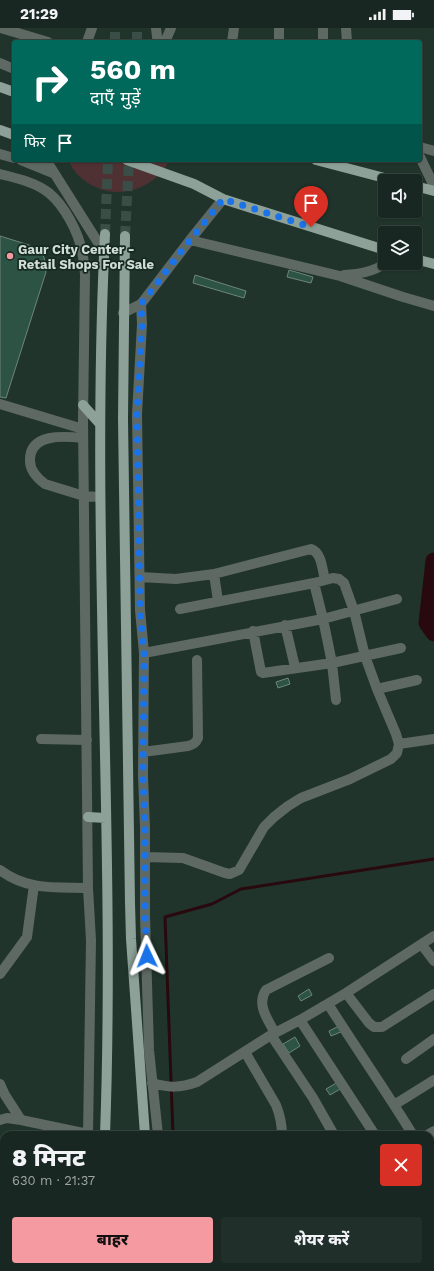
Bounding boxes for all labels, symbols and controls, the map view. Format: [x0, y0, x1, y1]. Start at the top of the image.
text: 21:29 [20, 5, 58, 23]
text: 560 m [90, 53, 176, 86]
icon: right [24, 56, 76, 108]
text: दाएँ मुड़ें [90, 87, 141, 108]
icon: arrive [54, 132, 76, 154]
text: फिर [24, 133, 46, 151]
map controls [378, 174, 422, 270]
button: sound [378, 174, 422, 218]
pin [294, 186, 328, 227]
icon: arrive [300, 192, 322, 214]
button: layers [378, 226, 422, 270]
place label: Gaur City Center - Retail Shops For Sale [18, 242, 155, 272]
marker: Gaur City Center - Retail Shops For Sale [5, 251, 15, 261]
position arrow [126, 935, 168, 977]
text: 8 मिनट [12, 1144, 85, 1172]
button: close [380, 1144, 422, 1186]
text: 630 m · 21:37 [12, 1173, 95, 1188]
button: बाहर [12, 1217, 213, 1263]
button: शेयर करें [221, 1217, 422, 1263]

